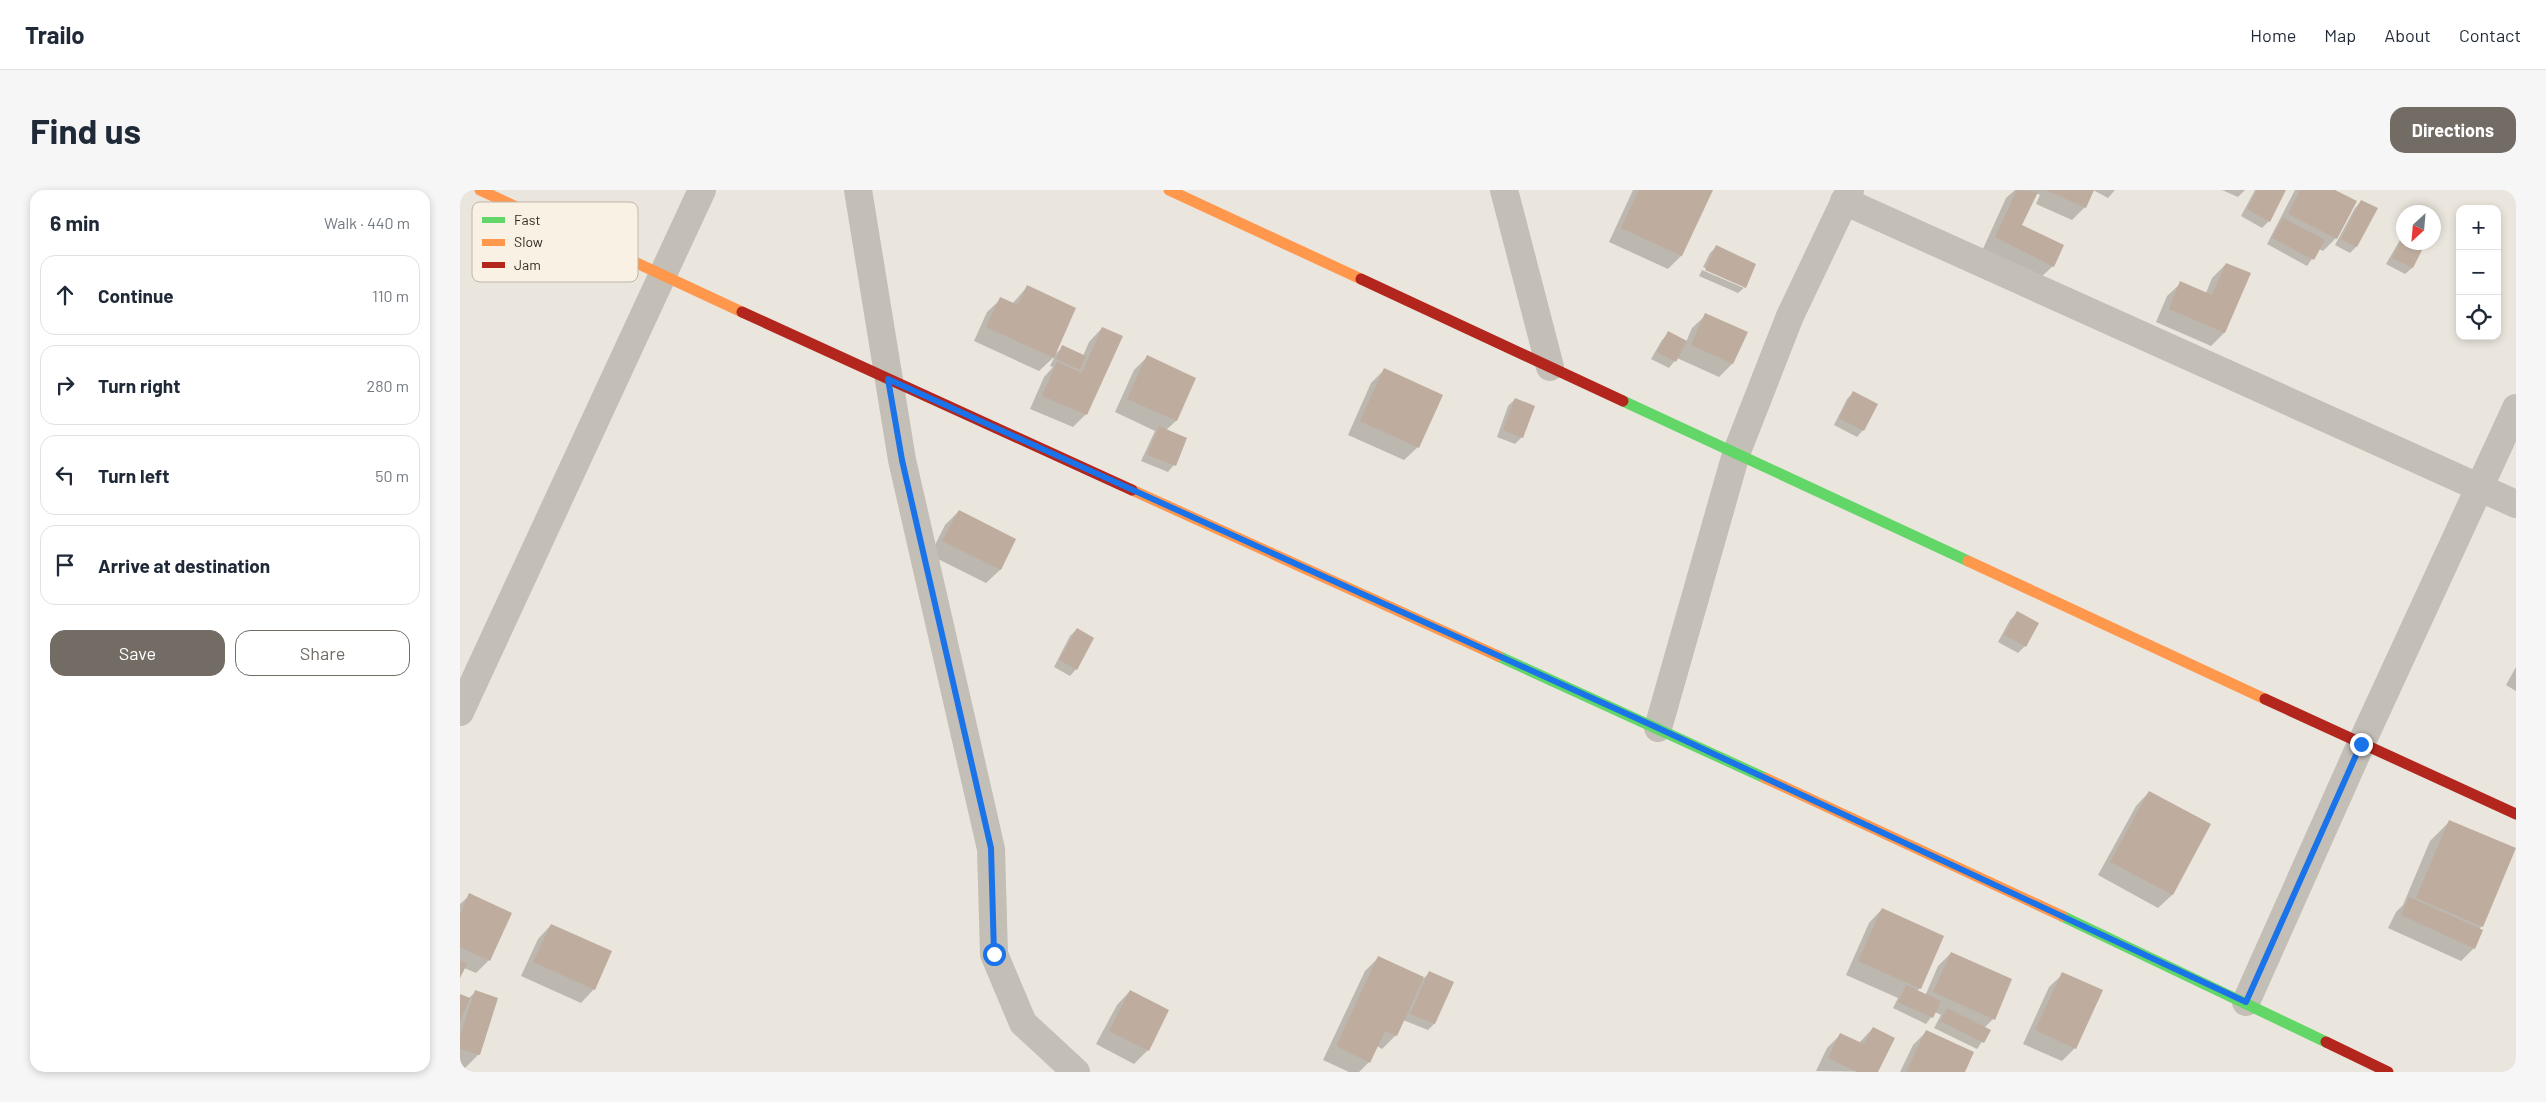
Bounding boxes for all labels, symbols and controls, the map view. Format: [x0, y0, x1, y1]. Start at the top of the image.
text: Trailo [25, 20, 85, 49]
text: Home [2250, 24, 2296, 46]
text: Map [2324, 24, 2356, 46]
text: About [2384, 24, 2431, 46]
text: Contact [2459, 24, 2521, 46]
button: Directions [2390, 107, 2516, 153]
text: Find us [30, 109, 141, 151]
legend [472, 202, 638, 282]
north arrow [2396, 205, 2441, 250]
map controls [2456, 205, 2501, 340]
button: + [2456, 205, 2501, 250]
text: 6 min [50, 210, 100, 235]
text: Fast [514, 211, 540, 228]
text: Walk · 440 m [324, 213, 410, 232]
text: Slow [514, 233, 543, 250]
button: − [2456, 250, 2501, 295]
text: Jam [514, 256, 541, 273]
icon: ahead [51, 281, 79, 309]
text: Continue [98, 284, 174, 307]
text: 110 m [372, 286, 409, 305]
button: locate [2456, 295, 2501, 340]
icon: right [51, 371, 79, 399]
text: Turn right [98, 374, 180, 397]
text: 280 m [367, 376, 409, 395]
icon: left [51, 461, 79, 489]
text: Turn left [98, 464, 169, 487]
text: 50 m [375, 466, 409, 485]
icon: arrive [51, 551, 79, 579]
text: Arrive at destination [98, 554, 270, 577]
button: Save [50, 630, 225, 676]
button: Share [235, 630, 410, 676]
route end [2350, 733, 2373, 756]
route start [983, 943, 1006, 966]

